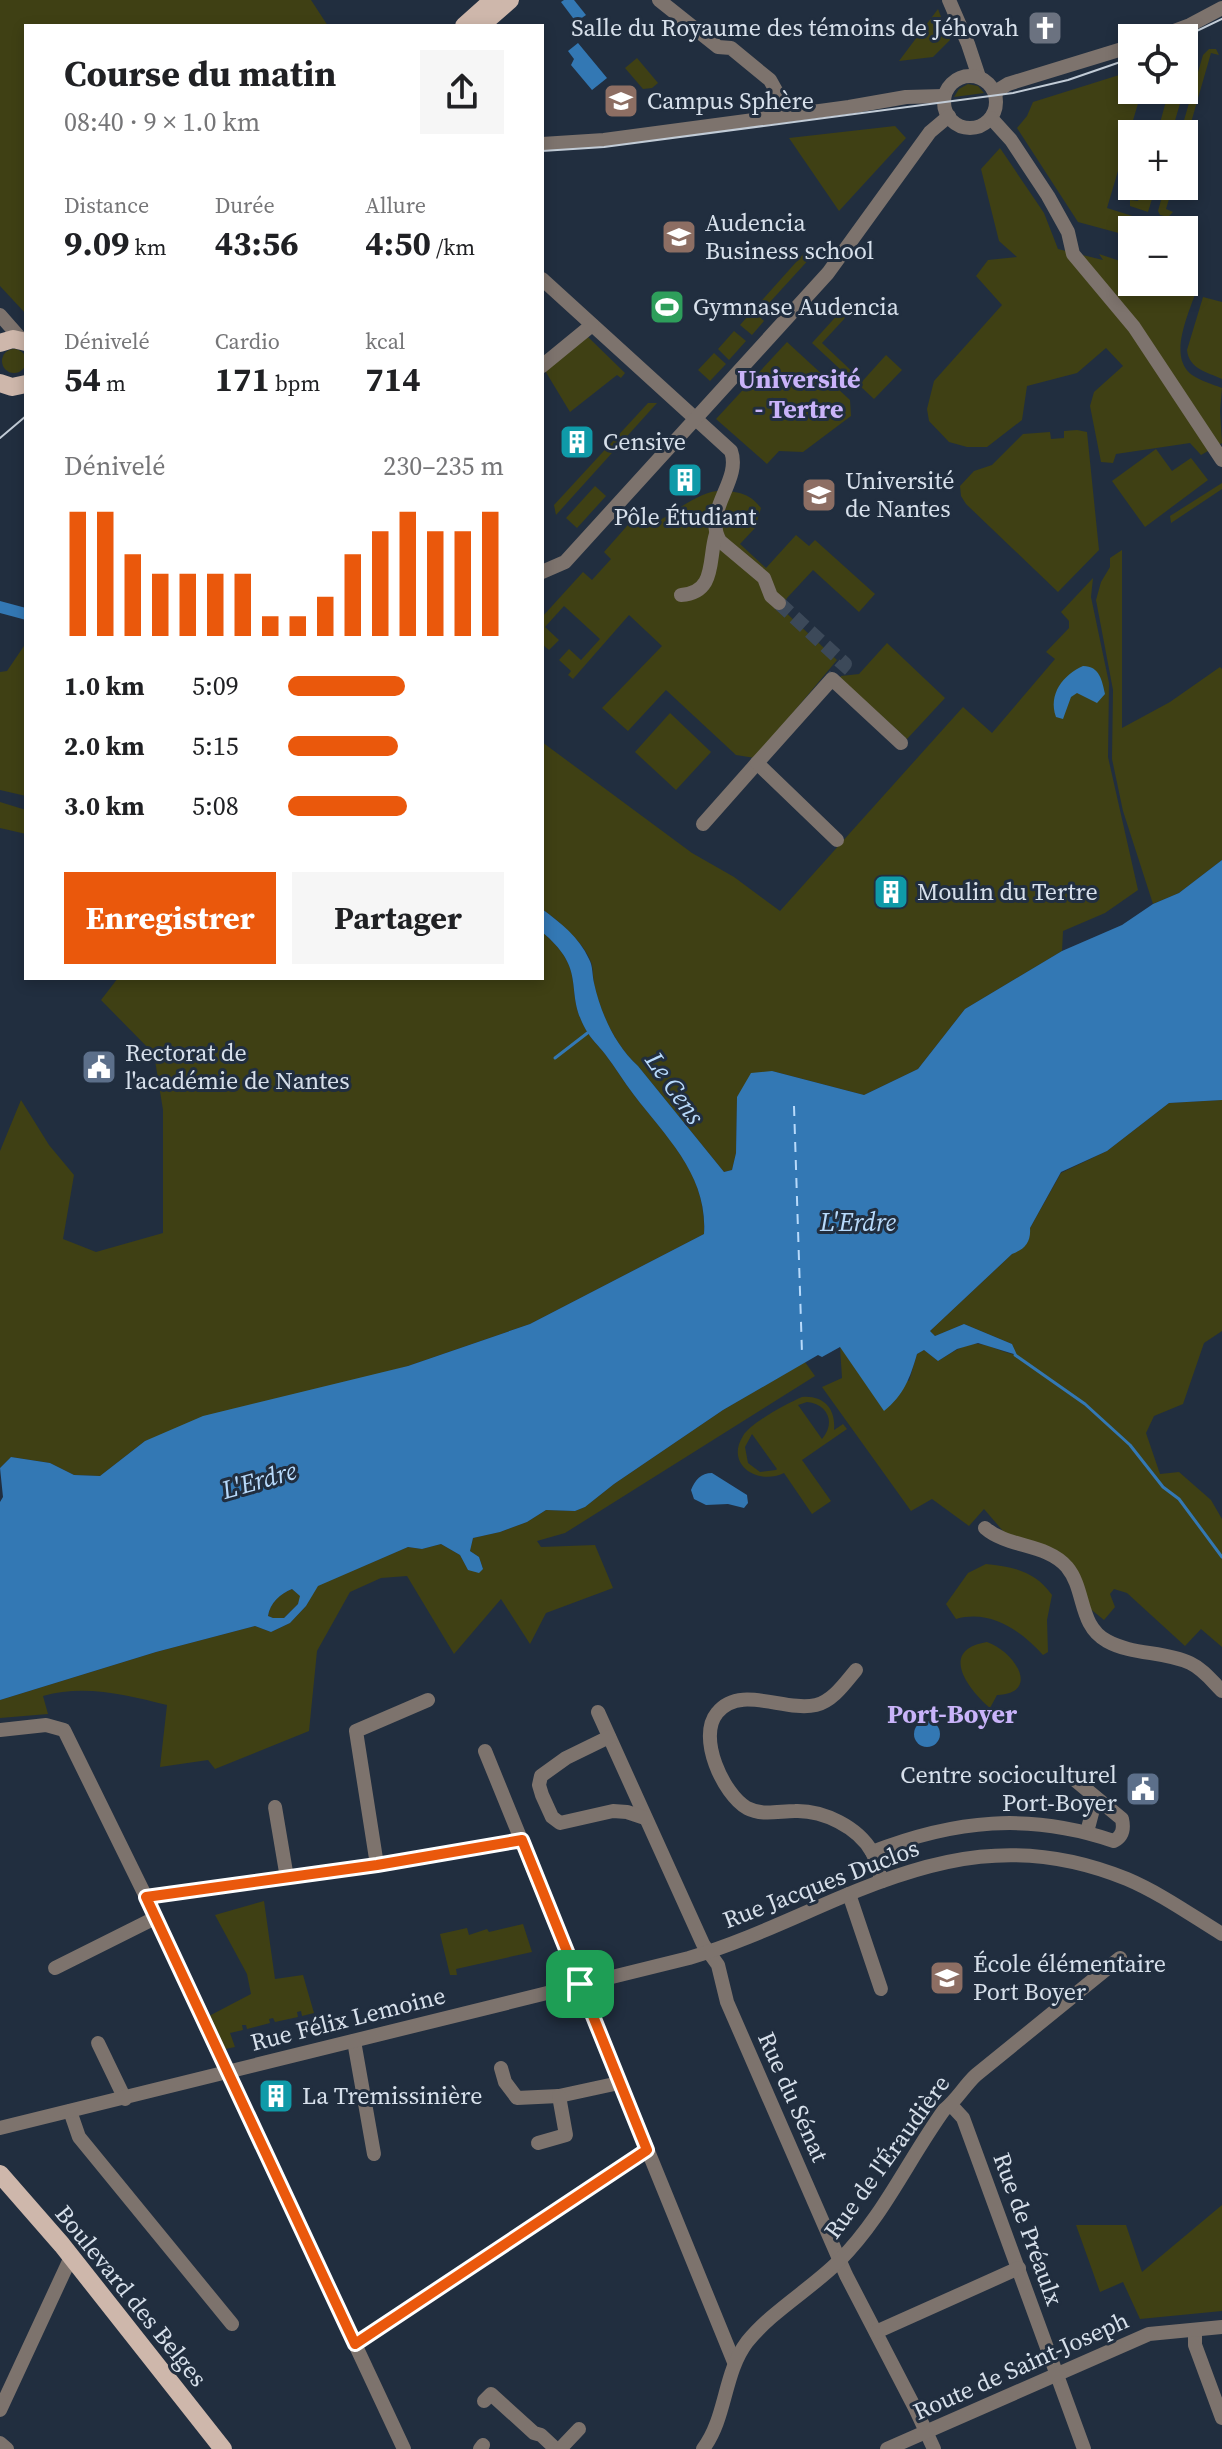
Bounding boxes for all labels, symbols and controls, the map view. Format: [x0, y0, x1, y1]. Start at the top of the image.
church icon: Salle du Royaume des témoins de Jéhovah [1026, 9, 1064, 47]
place label: Salle du Royaume des témoins de Jéhovah [571, 11, 1019, 44]
map controls [1118, 24, 1198, 296]
button: locate [1118, 24, 1198, 104]
text: Course du matin [64, 49, 337, 98]
button: share [420, 50, 504, 134]
school or university icon: Campus Sphère [602, 82, 640, 120]
place label: Campus Sphère [647, 84, 814, 117]
text: 08:40 · 9 × 1.0 km [64, 104, 260, 140]
button: + [1118, 120, 1198, 200]
text: Distance [64, 190, 149, 220]
text: Durée [215, 190, 275, 220]
text: Allure [365, 190, 426, 220]
place label: Audencia Business school [705, 206, 874, 267]
button: − [1118, 216, 1198, 296]
school or university icon: Audencia Business school [660, 218, 698, 256]
text: 9.09 [64, 220, 129, 266]
text: 43:56 [215, 220, 299, 266]
text: 4:50 [365, 220, 431, 266]
text: km [129, 232, 166, 262]
text: /km [431, 232, 475, 262]
sports icon: Gymnase Audencia [648, 288, 686, 326]
place label: Gymnase Audencia [693, 290, 900, 323]
text: Dénivelé [64, 326, 150, 356]
text: Cardio [215, 326, 280, 356]
text: kcal [365, 326, 405, 356]
text: 54 [64, 356, 101, 402]
text: 171 [215, 356, 270, 402]
text: 714 [365, 356, 421, 402]
district label: Université - Tertre [737, 361, 861, 427]
text: m [101, 368, 126, 398]
text: bpm [270, 368, 320, 398]
building icon: Censive [558, 423, 596, 461]
place label: Censive [603, 425, 686, 458]
text: Dénivelé [64, 448, 165, 484]
text: 230–235 m [383, 448, 504, 484]
building icon: Pôle Étudiant [666, 461, 704, 499]
place label: Université de Nantes [845, 464, 954, 525]
school or university icon: Université de Nantes [800, 476, 838, 514]
place label: Pôle Étudiant [614, 500, 757, 533]
text: 1.0 km [64, 668, 145, 704]
text: 5:09 [192, 668, 239, 704]
text: 2.0 km [64, 728, 145, 764]
text: 5:15 [192, 728, 239, 764]
text: 3.0 km [64, 788, 145, 824]
text: 5:08 [192, 788, 239, 824]
button: Enregistrer [64, 872, 276, 964]
button: Partager [292, 872, 504, 964]
building icon: Moulin du Tertre [872, 873, 910, 911]
place label: Moulin du Tertre [917, 875, 1098, 908]
place label: Rectorat de l'académie de Nantes [125, 1036, 350, 1097]
water label: Le Cens [636, 1044, 713, 1132]
public building icon: Rectorat de l'académie de Nantes [80, 1048, 118, 1086]
water label: L'Erdre [819, 1204, 897, 1240]
water label: L'Erdre [216, 1452, 301, 1508]
district label: Port-Boyer [887, 1696, 1018, 1732]
place label: Centre socioculturel Port-Boyer [900, 1758, 1117, 1819]
public building icon: Centre socioculturel Port-Boyer [1124, 1770, 1162, 1808]
street label: Rue Jacques Duclos [718, 1831, 924, 1936]
place label: École élémentaire Port Boyer [973, 1947, 1166, 2008]
pin [546, 1950, 614, 2018]
school or university icon: École élémentaire Port Boyer [928, 1959, 966, 1997]
icon: arrive [558, 1962, 602, 2006]
street label: Rue Félix Lemoine [247, 1978, 449, 2059]
street label: Rue du Sénat [750, 2027, 837, 2167]
street label: Rue de l'Éraudière [816, 2068, 957, 2245]
building icon: La Tremissinière [257, 2077, 295, 2115]
place label: La Tremissinière [302, 2079, 482, 2112]
street label: Rue de Préaulx [986, 2148, 1071, 2310]
street label: Boulevard des Belges [48, 2198, 215, 2393]
street label: Route de Saint-Joseph [908, 2303, 1134, 2428]

